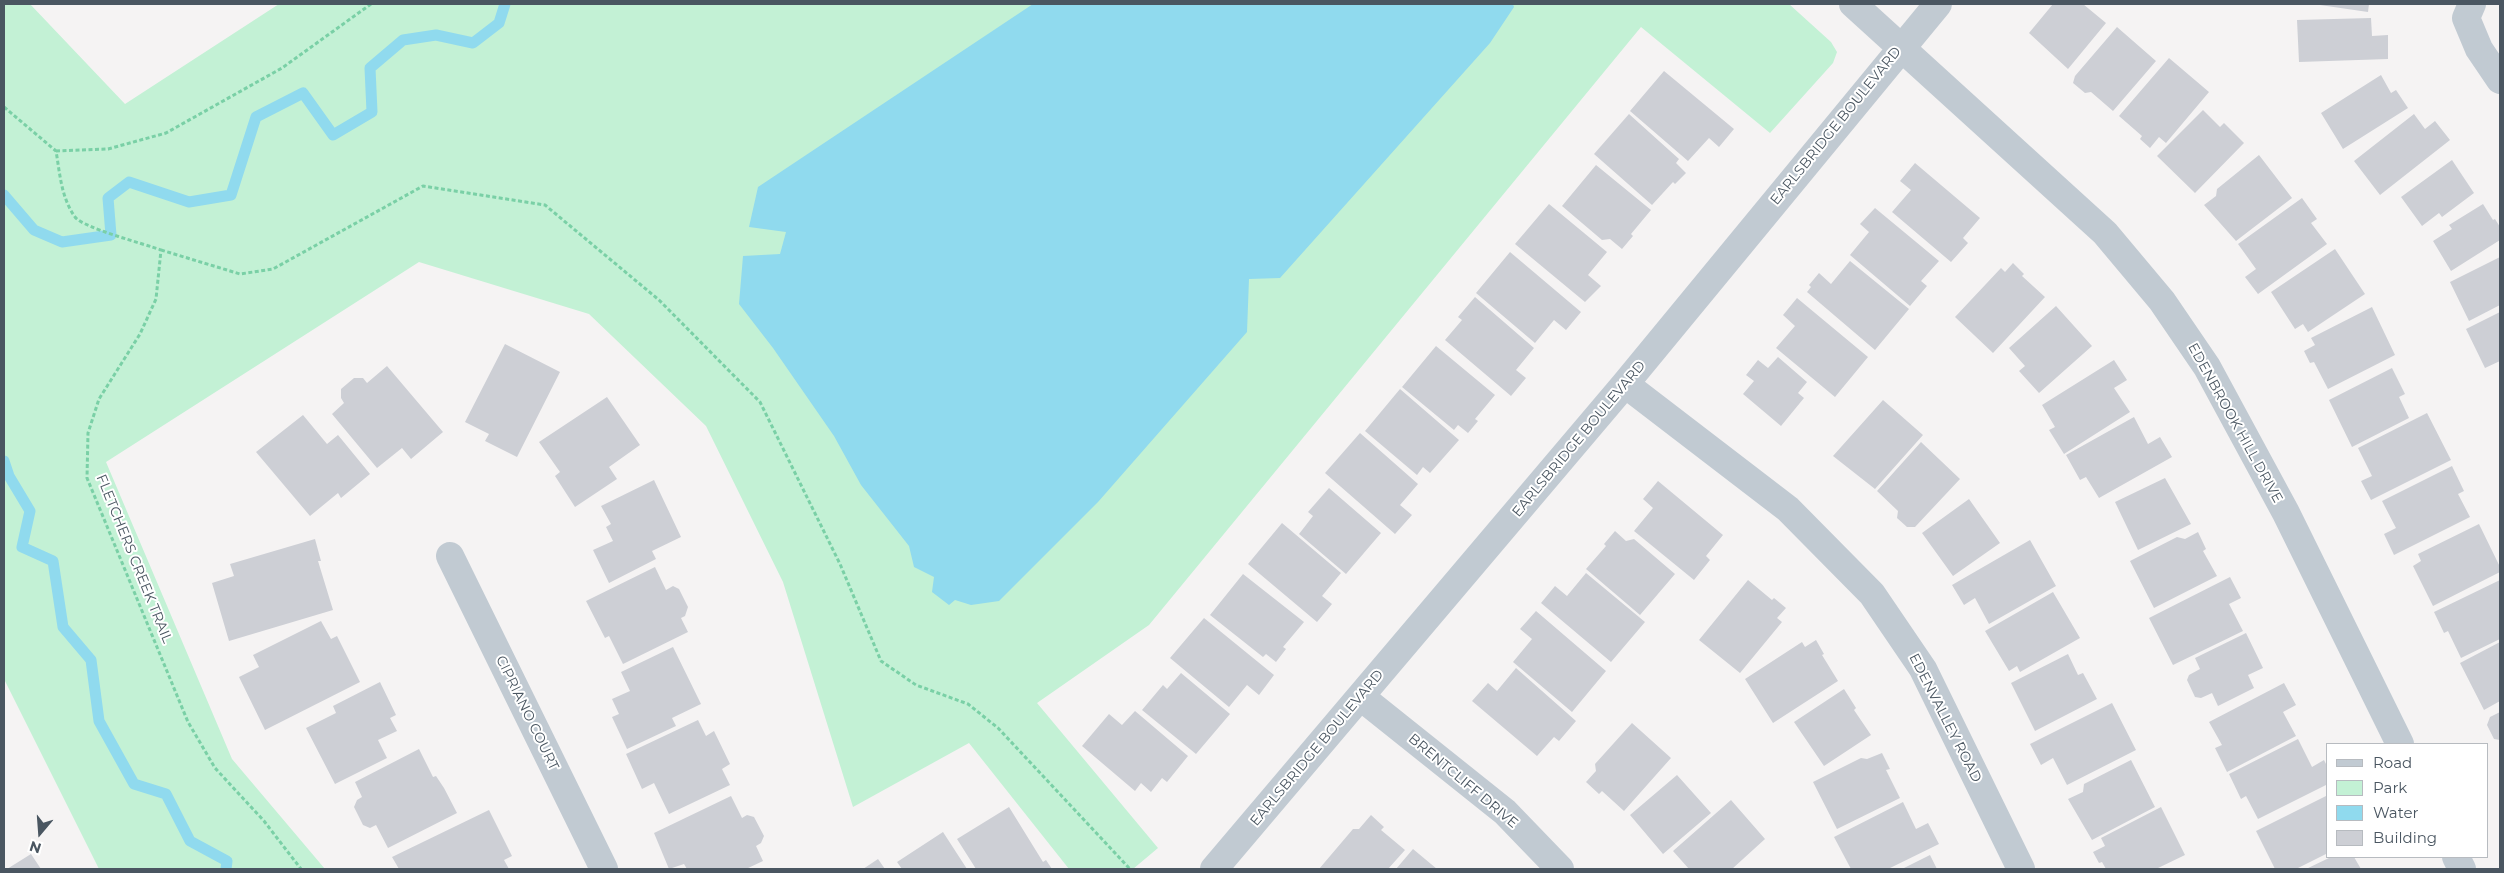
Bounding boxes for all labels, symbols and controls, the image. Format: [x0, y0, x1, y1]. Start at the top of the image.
street label: EARLSBRIDGE BOULEVARD [1767, 44, 1905, 208]
street label: EDENBROOK HILL DRIVE [2184, 340, 2286, 506]
street label: EARLSBRIDGE BOULEVARD [1509, 358, 1649, 520]
street label: FLETCHERS CREEK TRAIL [92, 472, 176, 646]
street label: EDENVALLEY ROAD [1905, 651, 1985, 785]
street label: CIPRIANO COURT [492, 653, 562, 773]
street label: EARLSBRIDGE BOULEVARD [1247, 667, 1387, 829]
street label: BRENTCLIFF DRIVE [1405, 730, 1521, 832]
legend [2326, 743, 2489, 858]
text: Road [2373, 753, 2412, 772]
text: Park [2373, 778, 2407, 797]
text: Water [2373, 803, 2419, 822]
north arrow [15, 808, 65, 858]
text: Building [2373, 828, 2437, 847]
text: N [27, 837, 44, 858]

